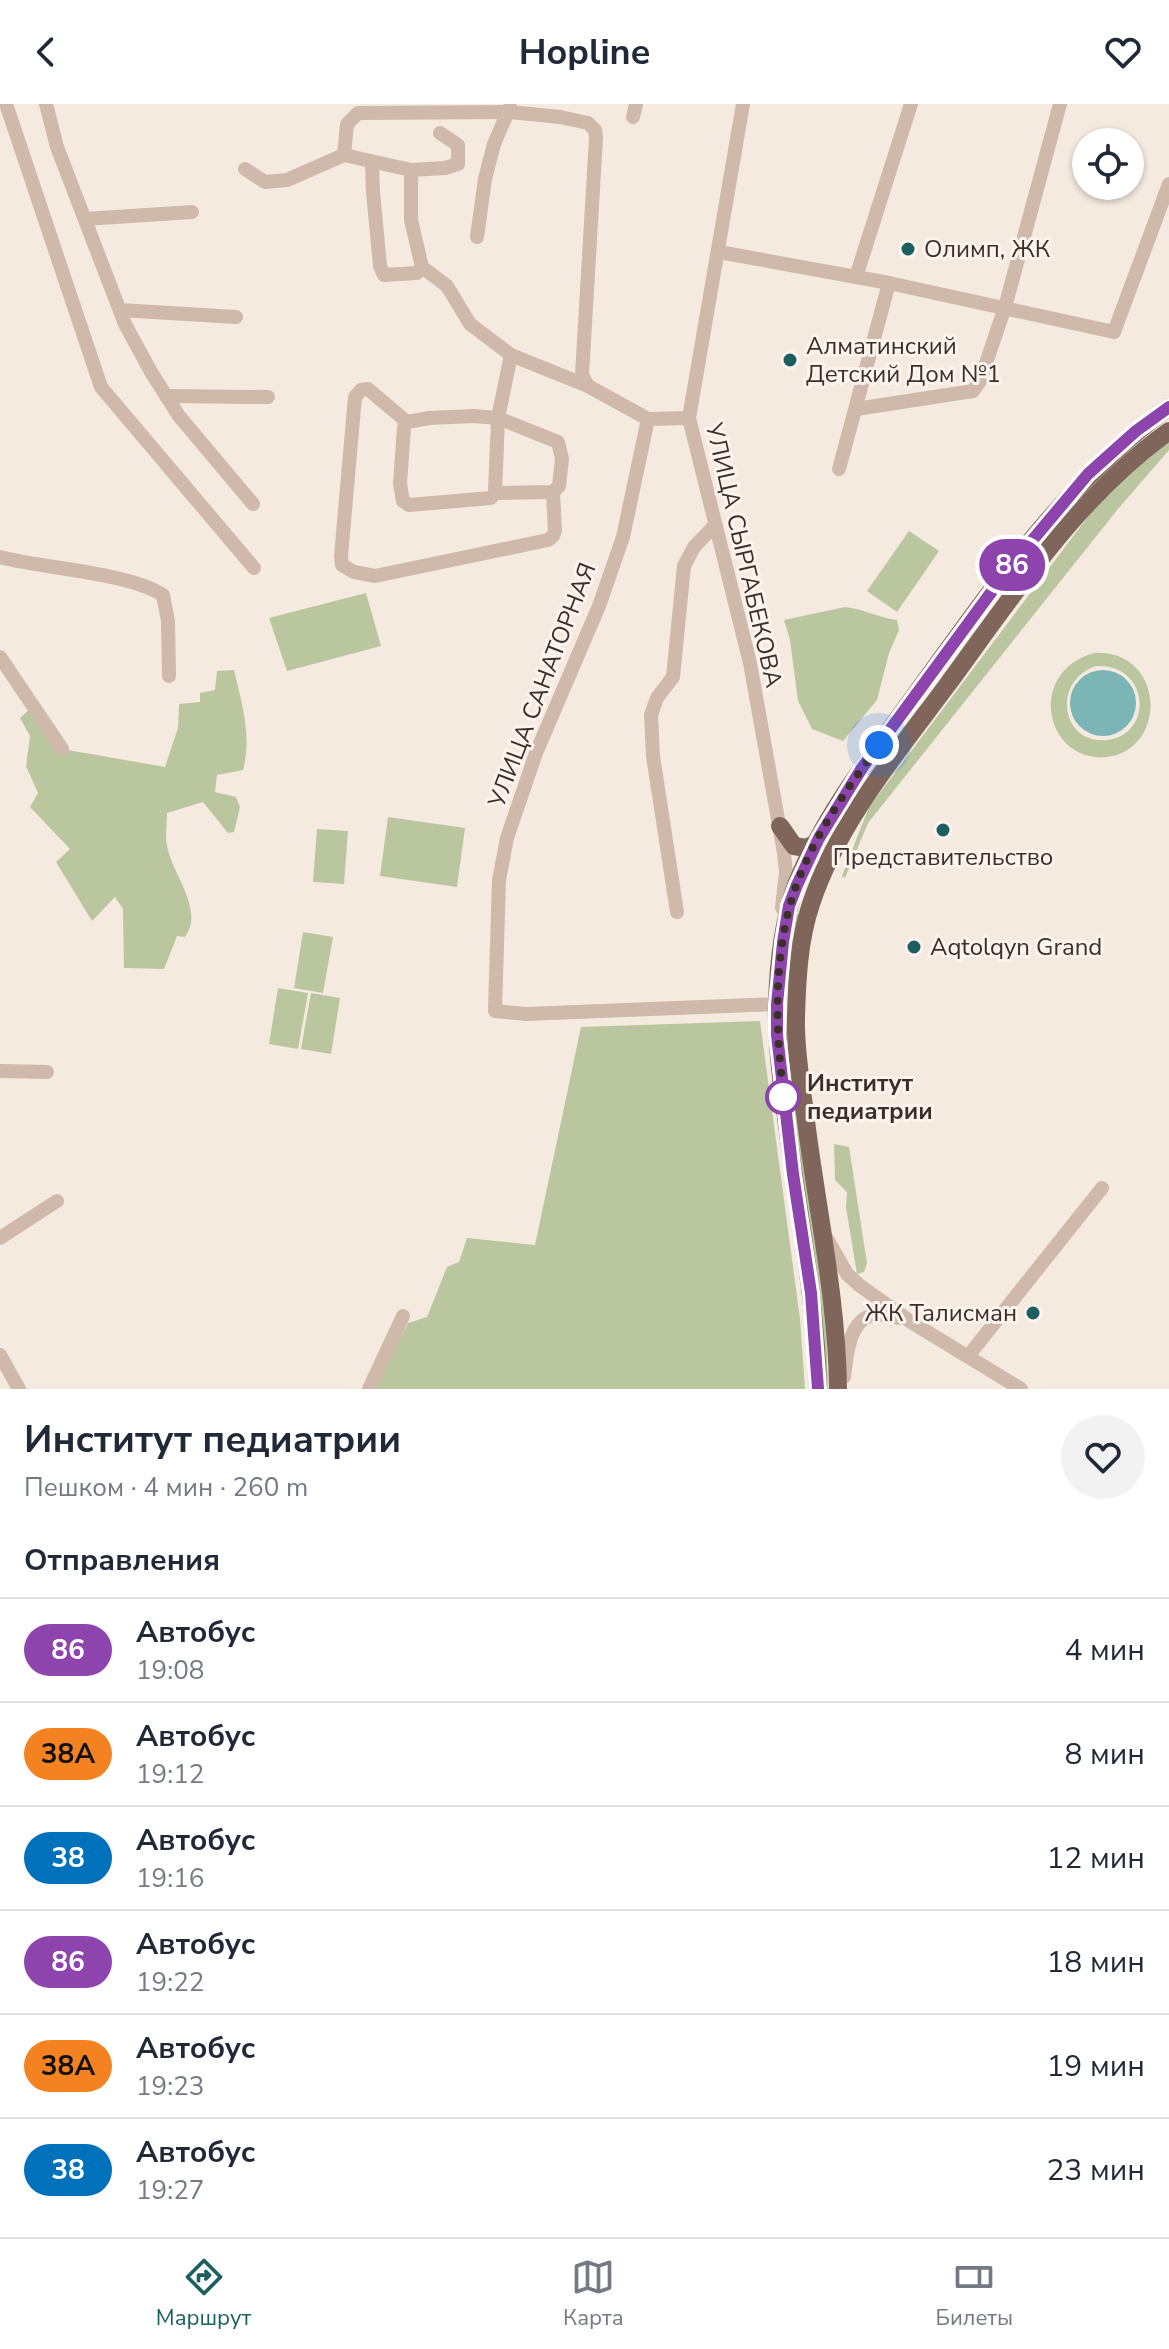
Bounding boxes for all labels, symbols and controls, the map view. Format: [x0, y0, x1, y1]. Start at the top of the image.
text: Hopline [519, 28, 650, 77]
icon: back [24, 30, 68, 74]
icon: heart [1101, 30, 1145, 74]
map controls [1072, 128, 1144, 200]
button: locate [1072, 128, 1144, 200]
place label: Олимп, ЖК [924, 233, 1051, 265]
marker: Олимп, ЖК [899, 240, 917, 258]
place label: Алматинский Детский Дом №1 [806, 330, 1001, 390]
marker: Алматинский Детский Дом №1 [781, 351, 799, 369]
street label: УЛИЦА СЫРГАБЕКОВА [698, 419, 790, 691]
line badge: 86 [976, 539, 1048, 591]
text: 86 [995, 546, 1029, 584]
street label: УЛИЦА САНАТОРНАЯ [480, 558, 603, 813]
your location [859, 725, 899, 765]
marker: Представительство [934, 821, 952, 839]
place label: Представительство [833, 841, 1053, 873]
place label: Aqtolqyn Grand [930, 931, 1102, 963]
marker: Aqtolqyn Grand [905, 938, 923, 956]
place label: Институт педиатрии [807, 1067, 933, 1127]
marker: Институт педиатрии [766, 1080, 800, 1114]
place label: ЖК Талисман [865, 1297, 1017, 1329]
marker: ЖК Талисман [1024, 1304, 1042, 1322]
text: Институт педиатрии [24, 1414, 401, 1465]
button: heart [1061, 1415, 1145, 1499]
text: Пешком · 4 мин · 260 m [24, 1470, 308, 1505]
text: Отправления [24, 1540, 220, 1581]
text: Автобус [136, 1612, 255, 1653]
text: 4 мин [1064, 1630, 1145, 1671]
text: 86 [51, 1631, 85, 1669]
text: 19:08 [136, 1653, 204, 1688]
text: Автобус [136, 1716, 255, 1757]
text: 8 мин [1064, 1734, 1145, 1775]
text: 38А [41, 1735, 95, 1773]
text: 19:12 [136, 1757, 204, 1792]
text: Автобус [136, 1820, 255, 1861]
text: 12 мин [1046, 1838, 1145, 1879]
text: 38 [51, 1839, 85, 1877]
text: 19:16 [136, 1861, 204, 1896]
text: Автобус [136, 1924, 255, 1965]
text: 18 мин [1046, 1942, 1145, 1983]
text: 86 [51, 1943, 85, 1981]
text: 19:22 [136, 1965, 204, 2000]
text: Автобус [136, 2028, 255, 2069]
text: 19 мин [1046, 2046, 1145, 2087]
text: 38А [41, 2047, 95, 2085]
text: 19:23 [136, 2069, 204, 2104]
text: Автобус [136, 2132, 255, 2173]
text: 23 мин [1046, 2150, 1145, 2191]
text: 38 [51, 2151, 85, 2189]
text: 19:27 [136, 2173, 204, 2208]
tab: Маршрут [156, 2255, 251, 2333]
tab: Карта [563, 2255, 624, 2333]
tab: Билеты [935, 2255, 1013, 2333]

